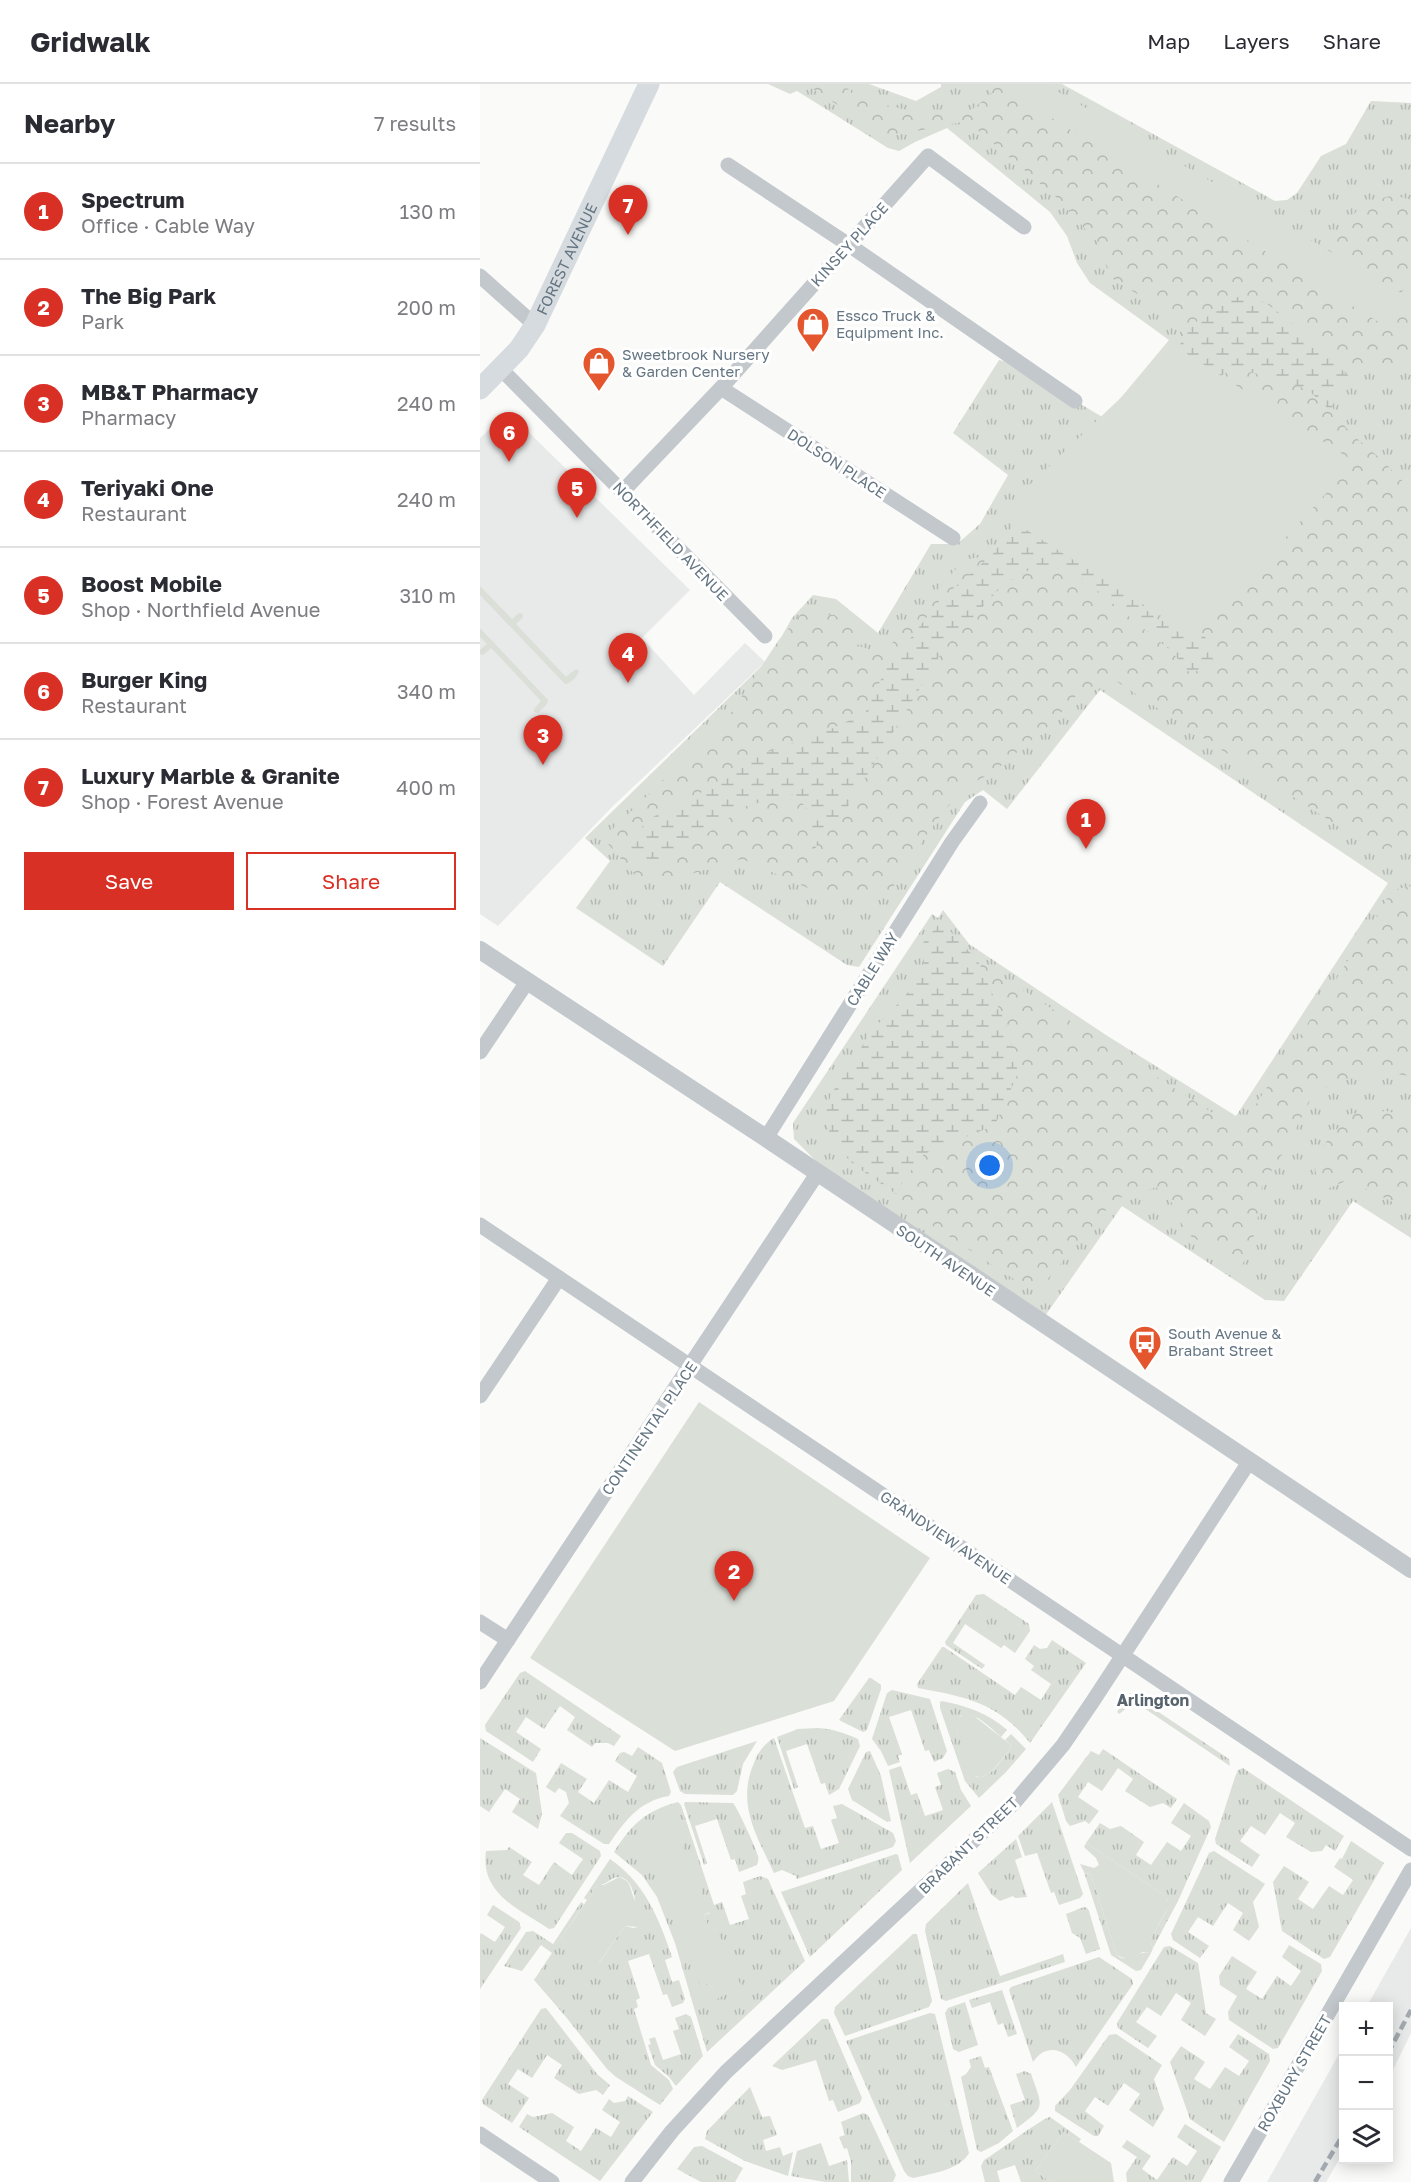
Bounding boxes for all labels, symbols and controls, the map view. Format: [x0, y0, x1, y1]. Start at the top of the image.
text: Gridwalk [30, 25, 151, 58]
text: Map [1147, 28, 1190, 54]
text: Layers [1223, 28, 1290, 54]
text: Share [1323, 28, 1381, 54]
text: Nearby [24, 108, 115, 139]
text: 7 results [374, 111, 456, 135]
text: Spectrum [81, 186, 185, 213]
pin: 7 [608, 186, 648, 235]
street label: KINSEY PLACE [807, 198, 891, 290]
text: 1 [38, 199, 49, 223]
text: 130 m [400, 199, 456, 223]
street label: FOREST AVENUE [532, 200, 600, 317]
text: Office · Cable Way [81, 213, 255, 237]
text: The Big Park [81, 282, 216, 309]
text: 2 [37, 295, 50, 319]
text: 200 m [397, 295, 456, 319]
shop icon: Essco Truck & Equipment Inc. [795, 306, 831, 353]
place label: Essco Truck & Equipment Inc. [836, 306, 944, 341]
text: Park [81, 309, 124, 333]
shop icon: Sweetbrook Nursery & Garden Center [581, 345, 617, 392]
place label: Sweetbrook Nursery & Garden Center [622, 345, 770, 380]
text: MB&T Pharmacy [81, 378, 258, 405]
text: 3 [37, 391, 50, 415]
text: 240 m [397, 391, 456, 415]
text: Pharmacy [81, 405, 176, 429]
pin: 6 [489, 412, 528, 462]
street label: DOLSON PLACE [784, 425, 890, 501]
pin: 5 [558, 468, 596, 518]
text: Teriyaki One [81, 474, 214, 501]
street label: NORTHFIELD AVENUE [610, 478, 732, 604]
text: 4 [37, 487, 50, 511]
text: 240 m [397, 487, 456, 511]
text: Restaurant [81, 501, 187, 525]
text: Boost Mobile [81, 570, 222, 597]
text: 5 [37, 583, 50, 607]
text: 310 m [400, 583, 456, 607]
text: Shop · Northfield Avenue [81, 597, 320, 621]
pin: 4 [608, 634, 648, 683]
text: Burger King [81, 666, 207, 693]
text: 6 [37, 679, 50, 703]
text: 340 m [397, 679, 456, 703]
text: Restaurant [81, 693, 187, 717]
pin: 3 [524, 716, 562, 765]
text: Luxury Marble & Granite [81, 762, 340, 789]
text: 7 [38, 775, 49, 799]
text: 400 m [396, 775, 456, 799]
text: Shop · Forest Avenue [81, 789, 284, 813]
pin: 1 [1066, 800, 1106, 849]
button: Save [24, 852, 234, 910]
button: Share [246, 852, 456, 910]
street label: CABLE WAY [842, 929, 902, 1009]
your location [975, 1151, 1004, 1180]
street label: SOUTH AVENUE [893, 1220, 999, 1300]
bus stop icon: South Avenue & Brabant Street [1127, 1324, 1163, 1371]
place label: South Avenue & Brabant Street [1168, 1324, 1281, 1359]
street label: CONTINENTAL PLACE [598, 1358, 700, 1498]
street label: GRANDVIEW AVENUE [877, 1487, 1015, 1587]
pin: 2 [714, 1552, 754, 1601]
district label: Arlington [1117, 1690, 1189, 1710]
street label: BRABANT STREET [915, 1793, 1021, 1897]
map controls [1339, 2002, 1393, 2164]
button: + [1339, 2002, 1393, 2056]
street label: ROXBURY STREET [1253, 2011, 1335, 2135]
button: − [1339, 2056, 1393, 2110]
button: layers [1339, 2110, 1393, 2164]

